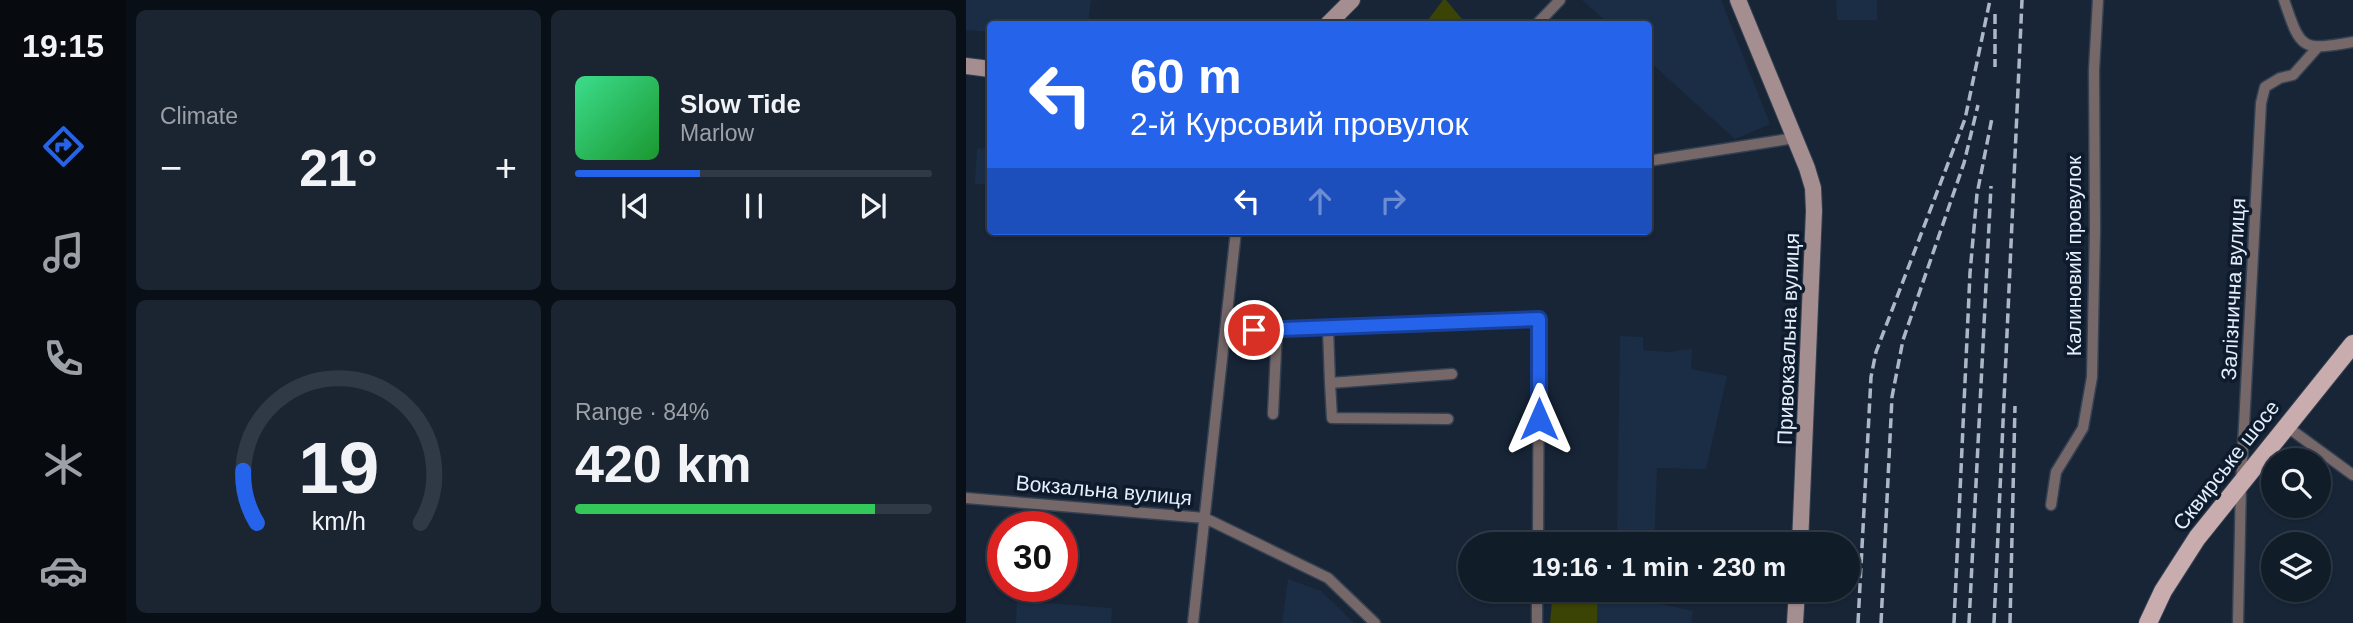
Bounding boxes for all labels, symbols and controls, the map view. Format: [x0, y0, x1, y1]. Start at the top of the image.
text: 19:15 [22, 28, 104, 64]
icon: left [1015, 49, 1106, 140]
text: 60 m [1130, 49, 1242, 103]
text: Slow Tide [680, 89, 801, 119]
text: Climate [160, 103, 238, 129]
text: 2-й Курсовий провулок [1130, 106, 1468, 142]
text: Marlow [680, 120, 754, 146]
icon: directions [39, 122, 88, 171]
text: 21° [299, 139, 378, 197]
text: − [160, 147, 182, 189]
text: + [495, 147, 517, 189]
street label: Калиновий провулок [2062, 155, 2085, 356]
icon: left [1228, 182, 1266, 220]
icon: ahead [1301, 182, 1339, 220]
icon: right [1374, 182, 1412, 220]
icon: previous [616, 187, 654, 225]
icon: pause [735, 187, 773, 225]
icon: next [854, 187, 892, 225]
street label: Залізнична вулиця [2217, 197, 2249, 381]
icon: music [39, 228, 88, 277]
street label: Привокзальна вулиця [1773, 233, 1803, 445]
pin [1224, 300, 1284, 360]
icon: arrive [1235, 311, 1273, 349]
icon: phone [39, 334, 88, 383]
position arrow [1502, 382, 1576, 456]
street label: Сквирське шосе [2168, 396, 2284, 534]
text: Range · 84% [575, 399, 709, 425]
text: 19 [298, 427, 379, 508]
text: 420 km [575, 435, 751, 493]
icon: climate [39, 440, 88, 489]
map controls [2261, 448, 2331, 602]
button: search [2261, 448, 2331, 518]
street label: Вокзальна вулиця [1015, 471, 1193, 509]
text: km/h [311, 506, 366, 534]
speed limit sign: 30 [987, 511, 1078, 602]
button: layers [2261, 532, 2331, 602]
icon: car [39, 546, 88, 595]
text: 19:16 · 1 min · 230 m [1532, 552, 1786, 582]

